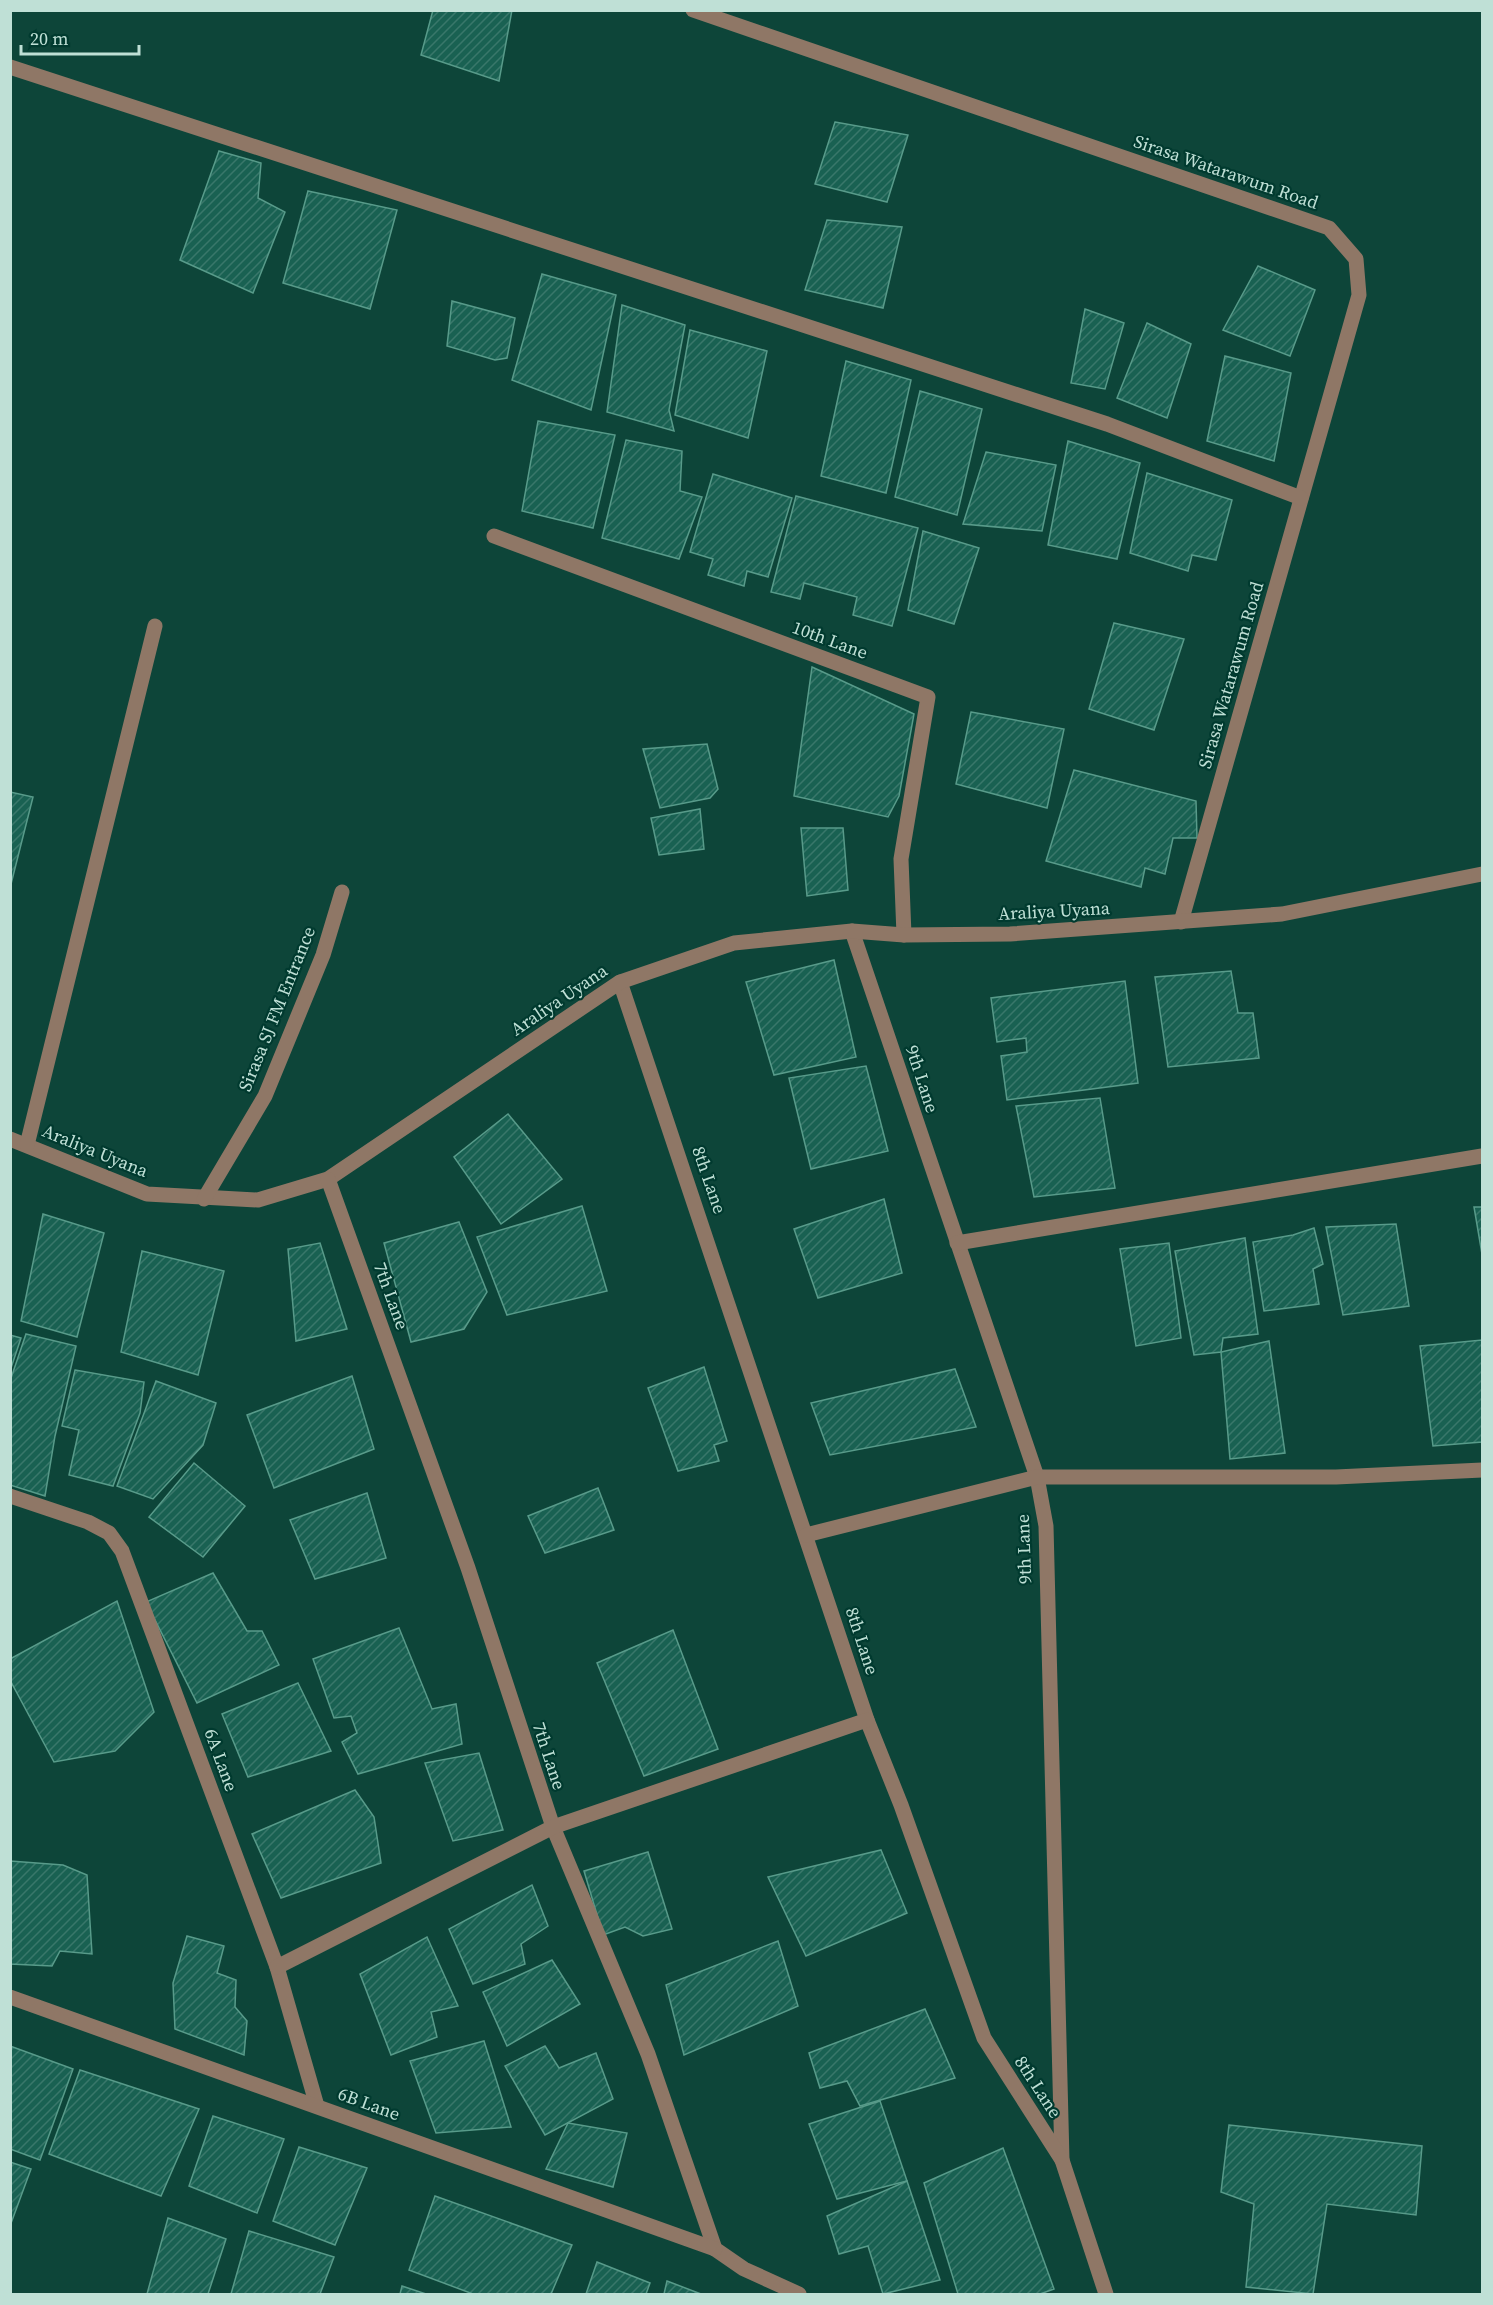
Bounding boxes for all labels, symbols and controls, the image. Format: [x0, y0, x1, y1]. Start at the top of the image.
scale bar [21, 18, 140, 56]
text: 20 m [30, 26, 68, 51]
street label: Sirasa Watarawum Road [1131, 128, 1322, 215]
street label: Sirasa Watarawum Road [1192, 578, 1269, 771]
street label: 10th Lane [789, 614, 871, 665]
street label: Araliya Uyana [997, 895, 1111, 926]
street label: Sirasa SJ FM Entrance [232, 923, 321, 1095]
street label: Araliya Uyana [505, 957, 613, 1041]
street label: 9th Lane [900, 1042, 945, 1116]
street label: Araliya Uyana [39, 1118, 153, 1183]
street label: 8th Lane [686, 1143, 733, 1217]
street label: 7th Lane [368, 1259, 415, 1333]
street label: 9th Lane [1010, 1514, 1037, 1584]
street label: 8th Lane [840, 1604, 885, 1678]
street label: 7th Lane [527, 1719, 572, 1793]
street label: 6A Lane [199, 1725, 244, 1795]
street label: 8th Lane [1009, 2051, 1068, 2123]
street label: 6B Lane [335, 2081, 404, 2126]

